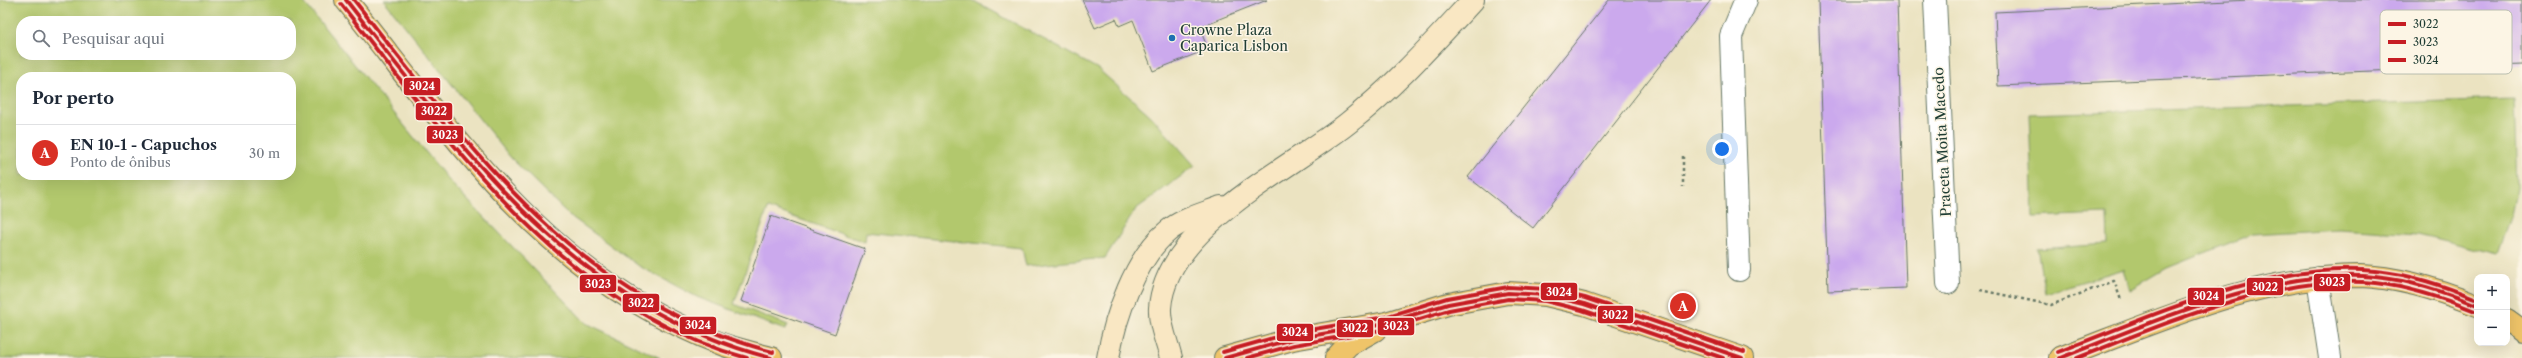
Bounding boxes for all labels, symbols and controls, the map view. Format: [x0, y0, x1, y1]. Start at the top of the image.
legend [2380, 10, 2512, 74]
search box [16, 16, 296, 60]
text: 3022 [2413, 17, 2439, 31]
place label: Crowne Plaza Caparica Lisbon [1180, 21, 1288, 55]
icon: search [30, 27, 52, 49]
text: Pesquisar aqui [62, 29, 165, 48]
marker: Crowne Plaza Caparica Lisbon [1167, 33, 1177, 43]
text: 3023 [2413, 35, 2438, 49]
text: 3024 [2413, 53, 2439, 67]
street label: Praceta Moita Macedo [1929, 67, 1955, 217]
line badge: 3024 [403, 77, 441, 96]
text: 3024 [409, 79, 436, 93]
text: Por perto [32, 88, 114, 108]
line badge: 3022 [415, 102, 453, 121]
text: 3022 [421, 104, 448, 118]
line badge: 3023 [426, 125, 464, 144]
text: 3023 [432, 128, 458, 142]
text: EN 10-1 - Capuchos [70, 135, 217, 154]
your location [1712, 139, 1732, 159]
text: A [40, 145, 50, 161]
text: 30 m [249, 145, 280, 161]
text: Ponto de ônibus [70, 154, 171, 170]
line badge: 3023 [2313, 273, 2351, 292]
line badge: 3023 [579, 274, 617, 293]
map controls [2474, 274, 2510, 346]
button: + [2474, 274, 2510, 310]
text: 3023 [2319, 275, 2345, 289]
text: 3023 [585, 277, 611, 291]
line badge: 3022 [2246, 277, 2284, 296]
text: 3022 [2252, 280, 2279, 294]
line badge: 3024 [1540, 282, 1578, 301]
text: 3024 [1546, 285, 1573, 299]
line badge: 3024 [2187, 287, 2225, 306]
text: 3024 [2193, 289, 2220, 303]
pin: A [1670, 291, 1696, 321]
line badge: 3022 [622, 293, 660, 313]
text: 3022 [628, 296, 655, 310]
line badge: 3022 [1597, 305, 1634, 324]
text: 3022 [1602, 308, 1629, 322]
button: − [2474, 310, 2510, 346]
line badge: 3024 [679, 316, 717, 335]
line badge: 3023 [1377, 317, 1415, 336]
text: 3024 [685, 318, 712, 332]
line badge: 3022 [1336, 319, 1374, 338]
text: 3023 [1383, 319, 1409, 333]
text: 3022 [1342, 321, 1369, 335]
line badge: 3024 [1276, 323, 1314, 342]
text: 3024 [1282, 325, 1309, 339]

